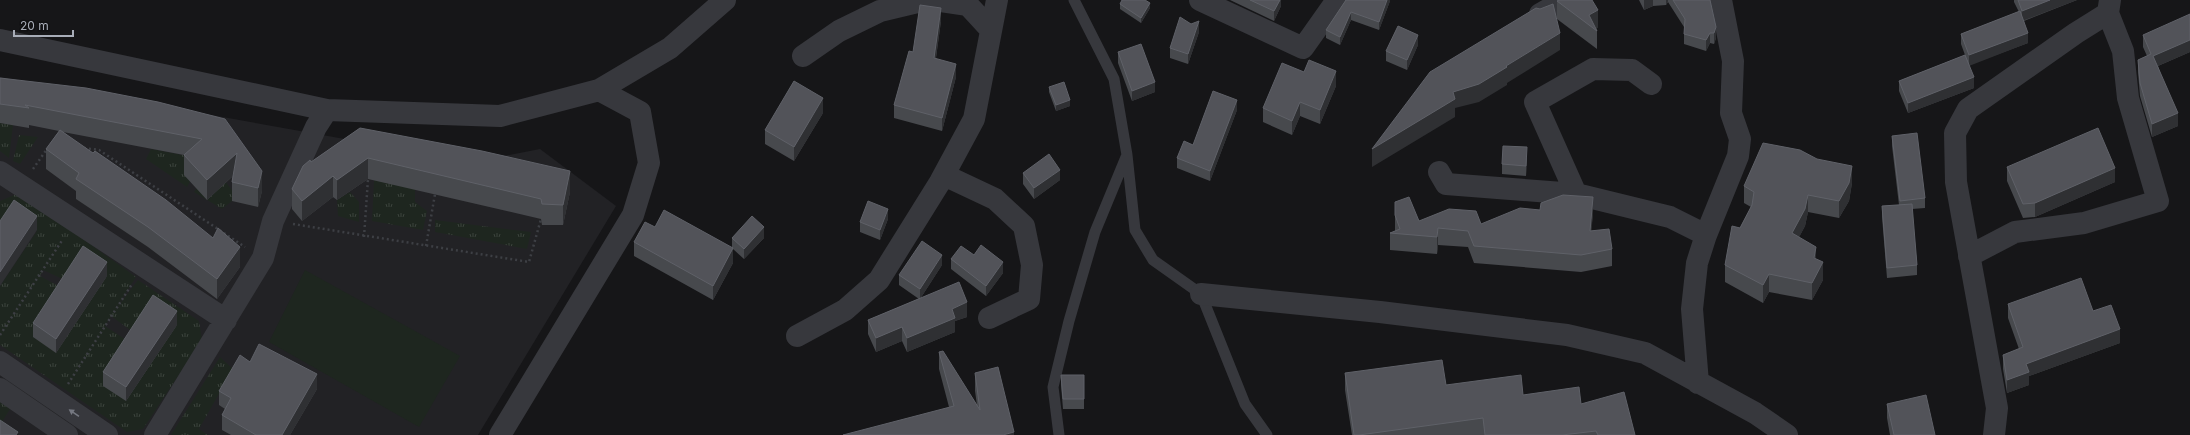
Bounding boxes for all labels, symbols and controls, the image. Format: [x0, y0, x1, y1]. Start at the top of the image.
scale bar [14, 12, 73, 38]
text: 20 m [20, 18, 49, 33]
one-way arrow [69, 409, 80, 417]

